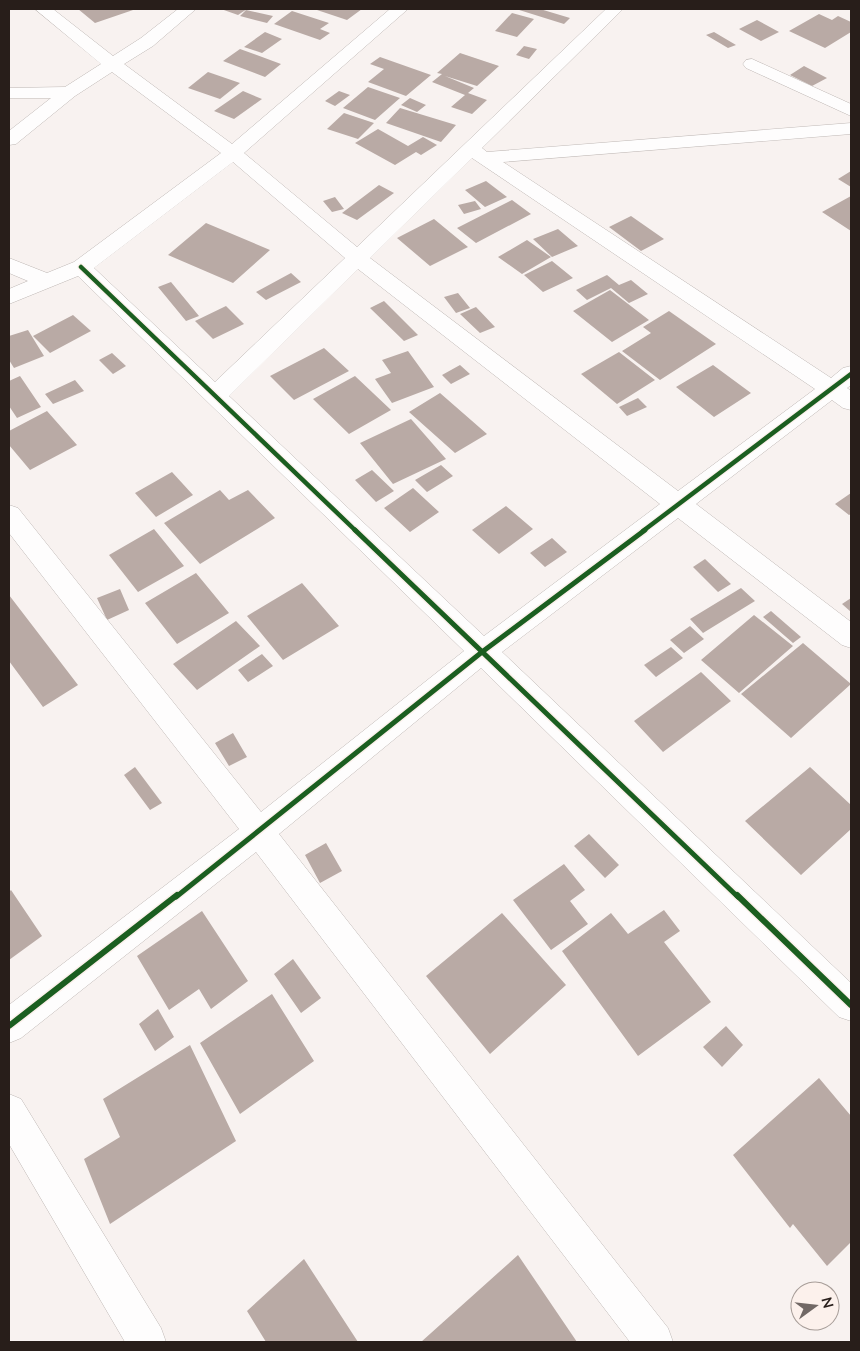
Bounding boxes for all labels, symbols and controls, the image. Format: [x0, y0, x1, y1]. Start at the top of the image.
north arrow [790, 1281, 840, 1331]
text: N [818, 1295, 838, 1310]

